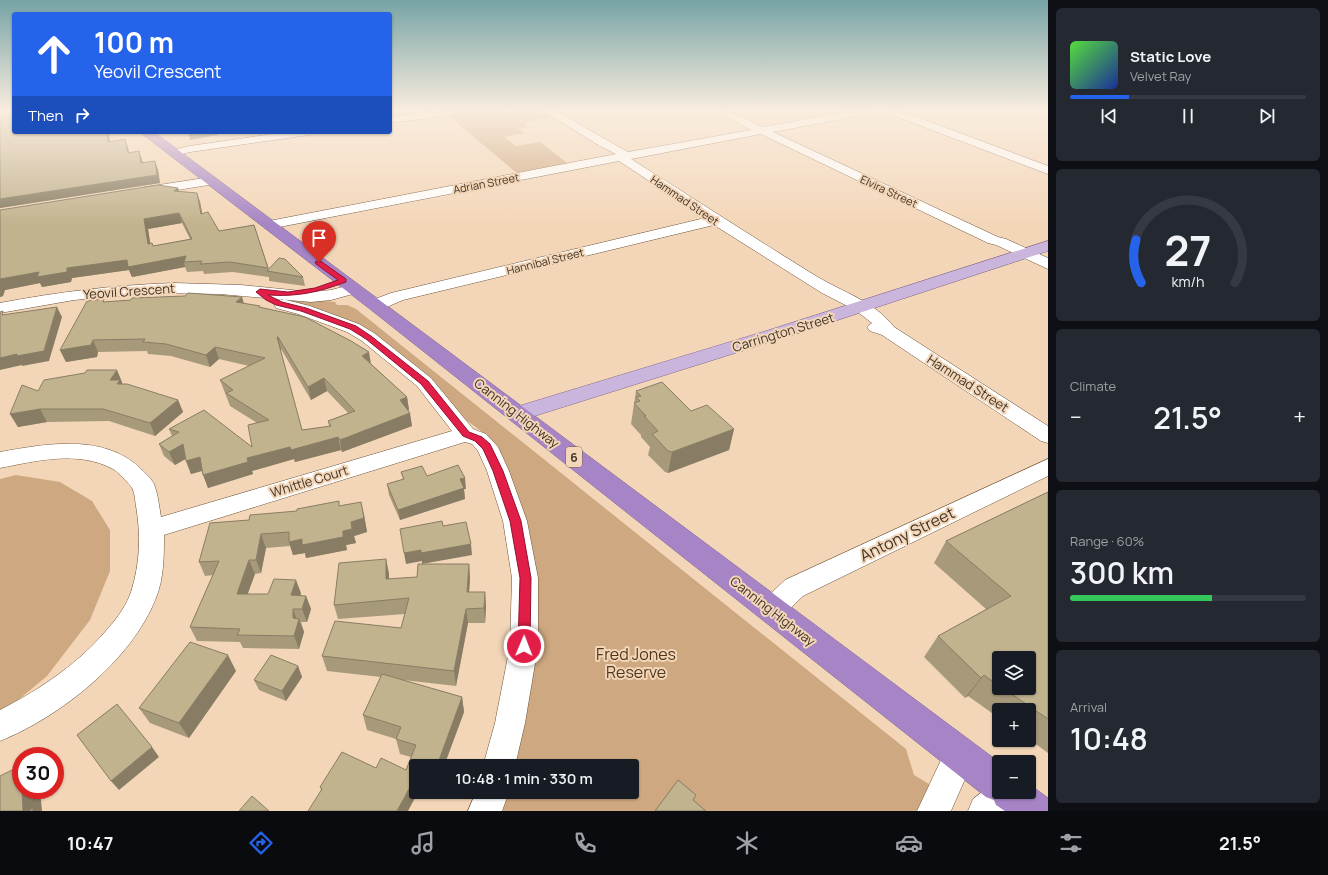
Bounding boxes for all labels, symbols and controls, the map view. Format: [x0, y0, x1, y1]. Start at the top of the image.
text: 100 m [94, 23, 174, 61]
icon: ahead [28, 28, 80, 80]
text: Static Love [1130, 46, 1211, 67]
text: Yeovil Crescent [94, 59, 222, 83]
text: Velvet Ray [1130, 67, 1191, 85]
icon: right [71, 104, 93, 126]
text: Then [28, 105, 63, 126]
icon: previous [1098, 105, 1120, 127]
icon: pause [1177, 105, 1199, 127]
icon: next [1256, 105, 1278, 127]
street label: Adrian Street [452, 169, 520, 197]
street label: Elvira Street [858, 171, 920, 211]
street label: Hammad Street [648, 172, 722, 228]
pin [302, 221, 336, 262]
text: 27 [1165, 222, 1211, 278]
icon: arrive [308, 227, 330, 249]
street label: Hannibal Street [505, 244, 585, 278]
text: km/h [1171, 271, 1205, 290]
street label: Yeovil Crescent [82, 279, 176, 303]
street label: Carrington Street [730, 308, 836, 356]
street label: Hammad Street [924, 350, 1012, 416]
street label: Canning Highway [471, 374, 563, 452]
text: Climate [1070, 377, 1116, 395]
text: 21.5° [1153, 397, 1222, 438]
text: − [1070, 402, 1082, 432]
text: + [1293, 402, 1306, 432]
road number: 6 [566, 447, 582, 467]
street label: Whittle Court [268, 461, 350, 501]
street label: Antony Street [856, 502, 958, 566]
text: Range · 60% [1070, 532, 1144, 550]
text: 300 km [1070, 552, 1174, 593]
street label: Canning Highway [727, 572, 819, 650]
position arrow [503, 625, 545, 667]
park label: Fred Jones Reserve [596, 643, 676, 683]
map controls [992, 651, 1036, 799]
button: layers [992, 651, 1036, 695]
text: Arrival [1070, 698, 1107, 716]
button: + [992, 703, 1036, 747]
text: 10:48 [1070, 718, 1148, 759]
speed limit sign: 30 [12, 747, 64, 799]
button: − [992, 755, 1036, 799]
text: 10:48 · 1 min · 330 m [455, 768, 593, 789]
icon: directions [247, 829, 275, 857]
icon: music [409, 829, 437, 857]
icon: phone [571, 829, 599, 857]
icon: climate [733, 829, 761, 857]
icon: car [895, 829, 923, 857]
icon: filters [1057, 829, 1085, 857]
text: 10:47 [67, 831, 113, 855]
text: 21.5° [1219, 831, 1261, 855]

